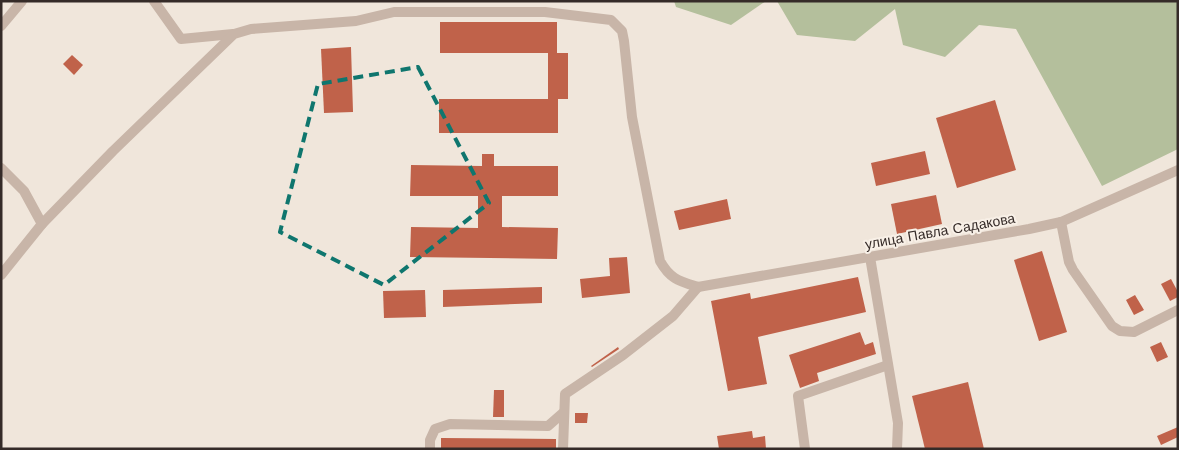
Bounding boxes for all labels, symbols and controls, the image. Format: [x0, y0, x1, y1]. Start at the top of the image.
street label: улица Павла Садакова [864, 210, 1016, 252]

